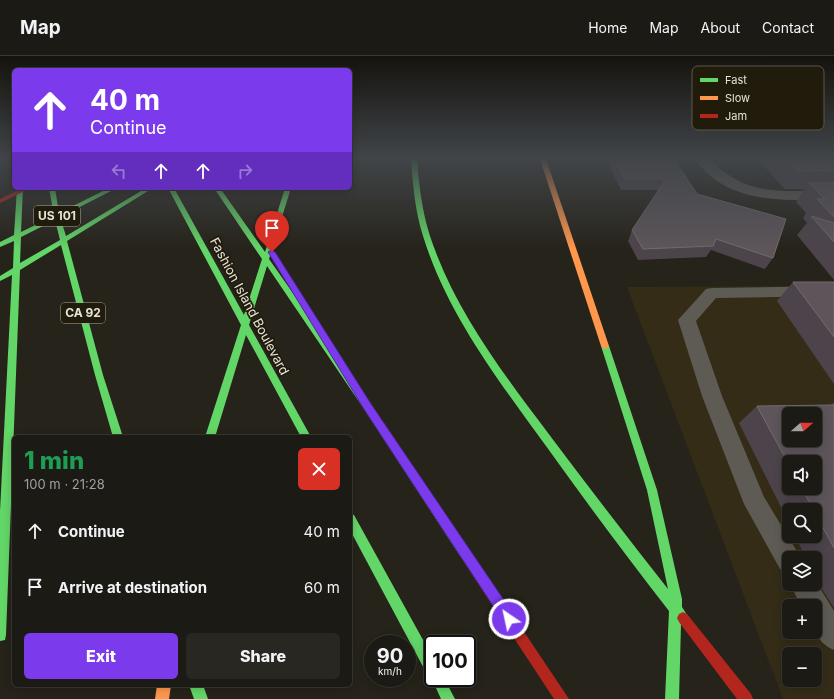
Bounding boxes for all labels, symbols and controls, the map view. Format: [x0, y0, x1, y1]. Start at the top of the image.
text: Map [20, 16, 61, 39]
text: Home [588, 19, 627, 36]
text: Map [649, 19, 679, 36]
text: About [701, 19, 740, 36]
text: Contact [762, 19, 814, 36]
legend [692, 66, 824, 130]
text: Fast [725, 73, 747, 87]
text: 40 m [90, 83, 160, 117]
icon: ahead [24, 84, 76, 136]
text: Slow [725, 91, 750, 105]
text: Jam [725, 109, 747, 123]
text: Continue [90, 117, 167, 138]
icon: left [108, 160, 130, 182]
icon: ahead [150, 160, 172, 182]
icon: ahead [192, 160, 214, 182]
icon: right [234, 160, 256, 182]
road number: US 101 [34, 206, 80, 226]
pin [255, 211, 289, 252]
icon: arrive [261, 217, 283, 239]
street label: Fashion Island Boulevard [207, 235, 293, 377]
road number: CA 92 [61, 303, 105, 323]
north arrow [782, 407, 822, 447]
map controls [782, 407, 822, 687]
text: 1 min [24, 446, 84, 475]
button: close [298, 448, 340, 490]
button: sound [782, 455, 822, 495]
text: 100 m · 21:28 [24, 476, 105, 492]
button: search [782, 503, 822, 543]
icon: ahead [24, 520, 46, 542]
text: Continue [58, 522, 125, 541]
text: 40 m [303, 522, 340, 541]
button: layers [782, 551, 822, 591]
icon: arrive [24, 576, 46, 598]
text: Arrive at destination [58, 578, 207, 597]
text: 60 m [304, 578, 340, 597]
position arrow [488, 598, 530, 640]
button: + [782, 599, 822, 639]
button: Exit [24, 633, 178, 679]
button: Share [186, 633, 340, 679]
speed limit sign: 100 [424, 635, 476, 687]
text: 90 [377, 644, 403, 668]
button: − [782, 647, 822, 687]
text: km/h [378, 665, 402, 677]

